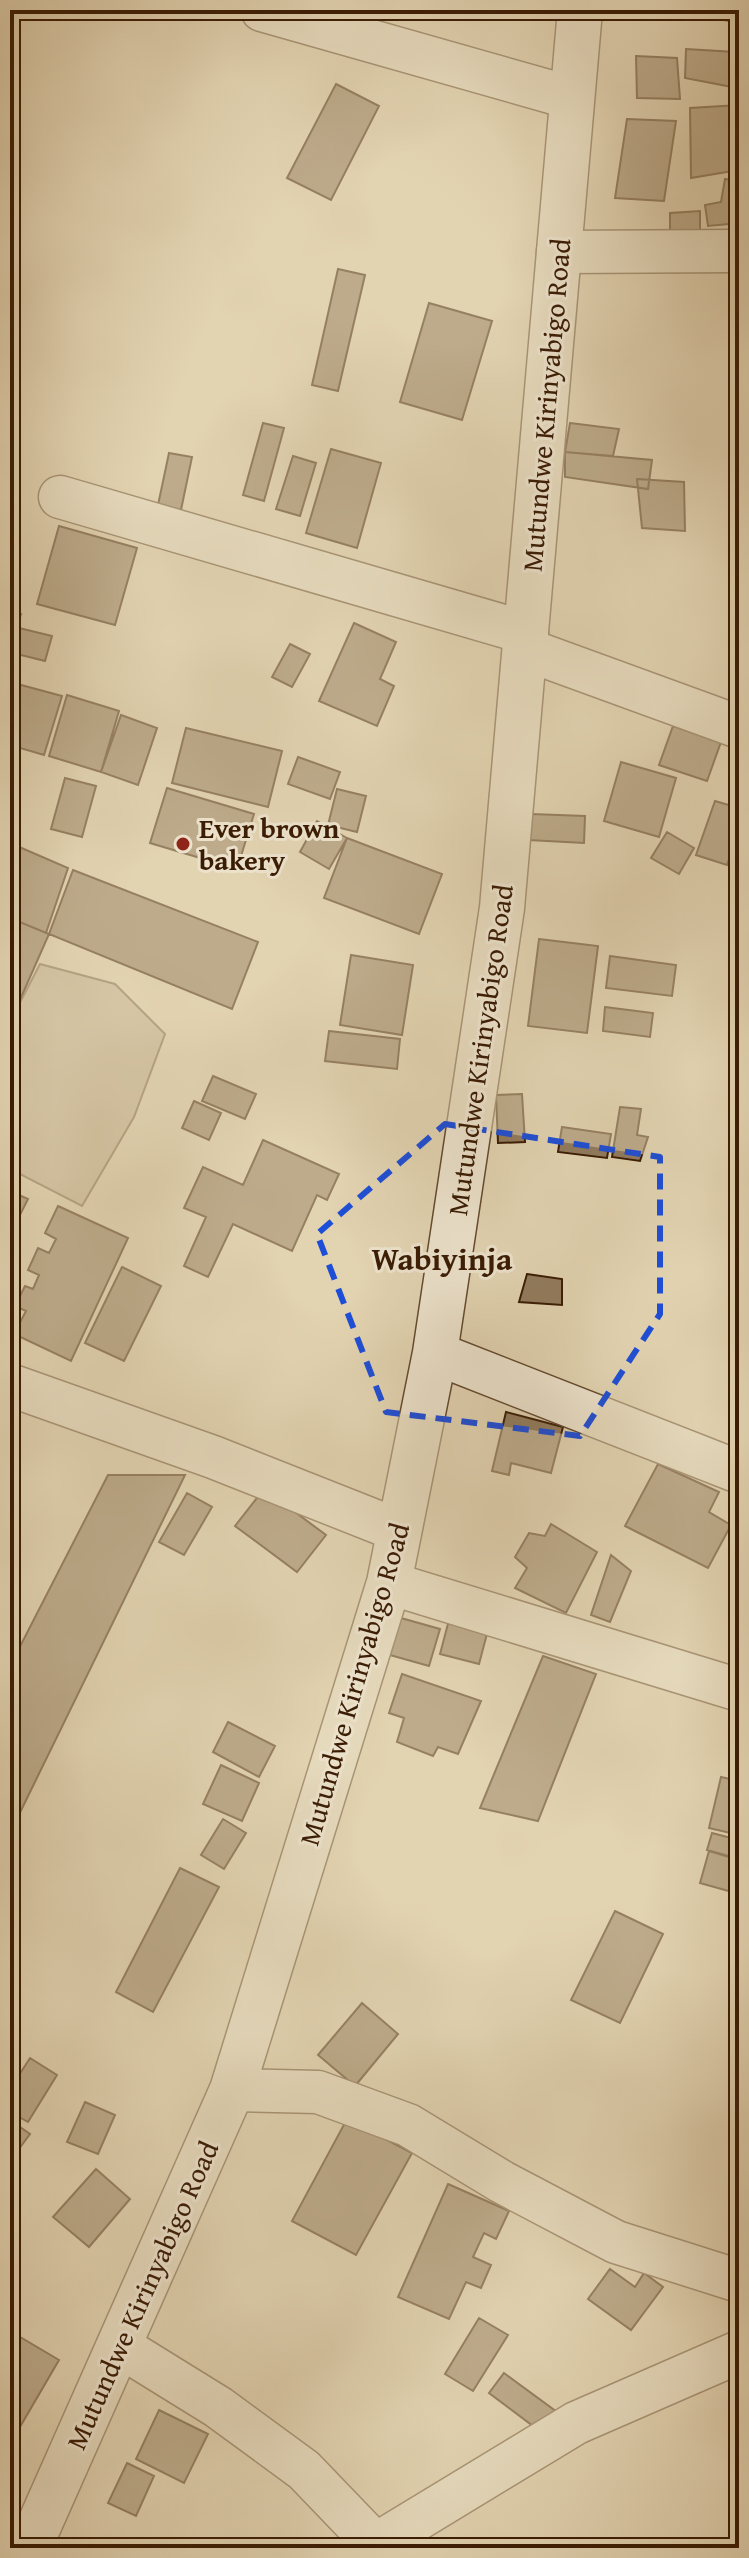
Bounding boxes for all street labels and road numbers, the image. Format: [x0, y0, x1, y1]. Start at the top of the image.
street label: Mutundwe Kirinyabigo Road [511, 237, 580, 573]
street label: Mutundwe Kirinyabigo Road [436, 882, 523, 1218]
street label: Mutundwe Kirinyabigo Road [288, 1518, 419, 1850]
street label: Mutundwe Kirinyabigo Road [55, 2134, 228, 2456]

